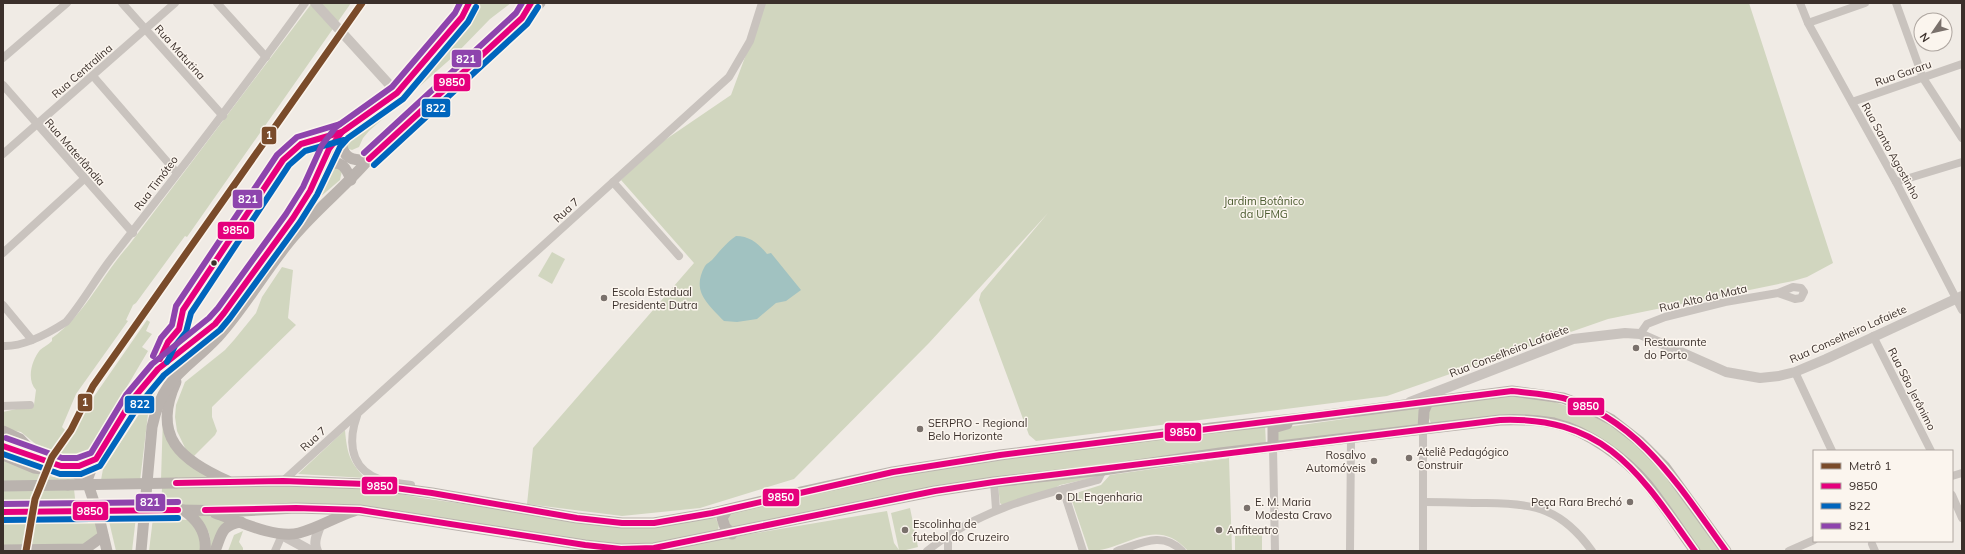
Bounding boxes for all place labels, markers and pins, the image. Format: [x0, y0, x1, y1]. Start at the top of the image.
unlabelled marker [209, 258, 219, 268]
place label: Escola Estadual Presidente Dutra [612, 285, 698, 312]
marker: Escola Estadual Presidente Dutra [599, 293, 609, 303]
place label: Restaurante do Porto [1644, 335, 1706, 362]
marker: Restaurante do Porto [1631, 343, 1641, 353]
place label: SERPRO - Regional Belo Horizonte [928, 416, 1027, 443]
marker: SERPRO - Regional Belo Horizonte [915, 424, 925, 434]
place label: Ateliê Pedagógico Construir [1417, 445, 1509, 472]
place label: Rosalvo Automóveis [1306, 448, 1366, 475]
marker: Ateliê Pedagógico Construir [1404, 453, 1414, 463]
marker: Rosalvo Automóveis [1369, 456, 1379, 466]
place label: DL Engenharia [1067, 490, 1142, 504]
marker: DL Engenharia [1054, 492, 1064, 502]
place label: E. M. Maria Modesta Cravo [1255, 495, 1332, 522]
place label: Peça Rara Brechó [1531, 495, 1622, 509]
marker: Peça Rara Brechó [1625, 497, 1635, 507]
marker: E. M. Maria Modesta Cravo [1242, 503, 1252, 513]
place label: Escolinha de futebol do Cruzeiro [913, 517, 1009, 544]
place label: Anfiteatro [1227, 523, 1278, 537]
marker: Escolinha de futebol do Cruzeiro [900, 525, 910, 535]
marker: Anfiteatro [1214, 525, 1224, 535]

